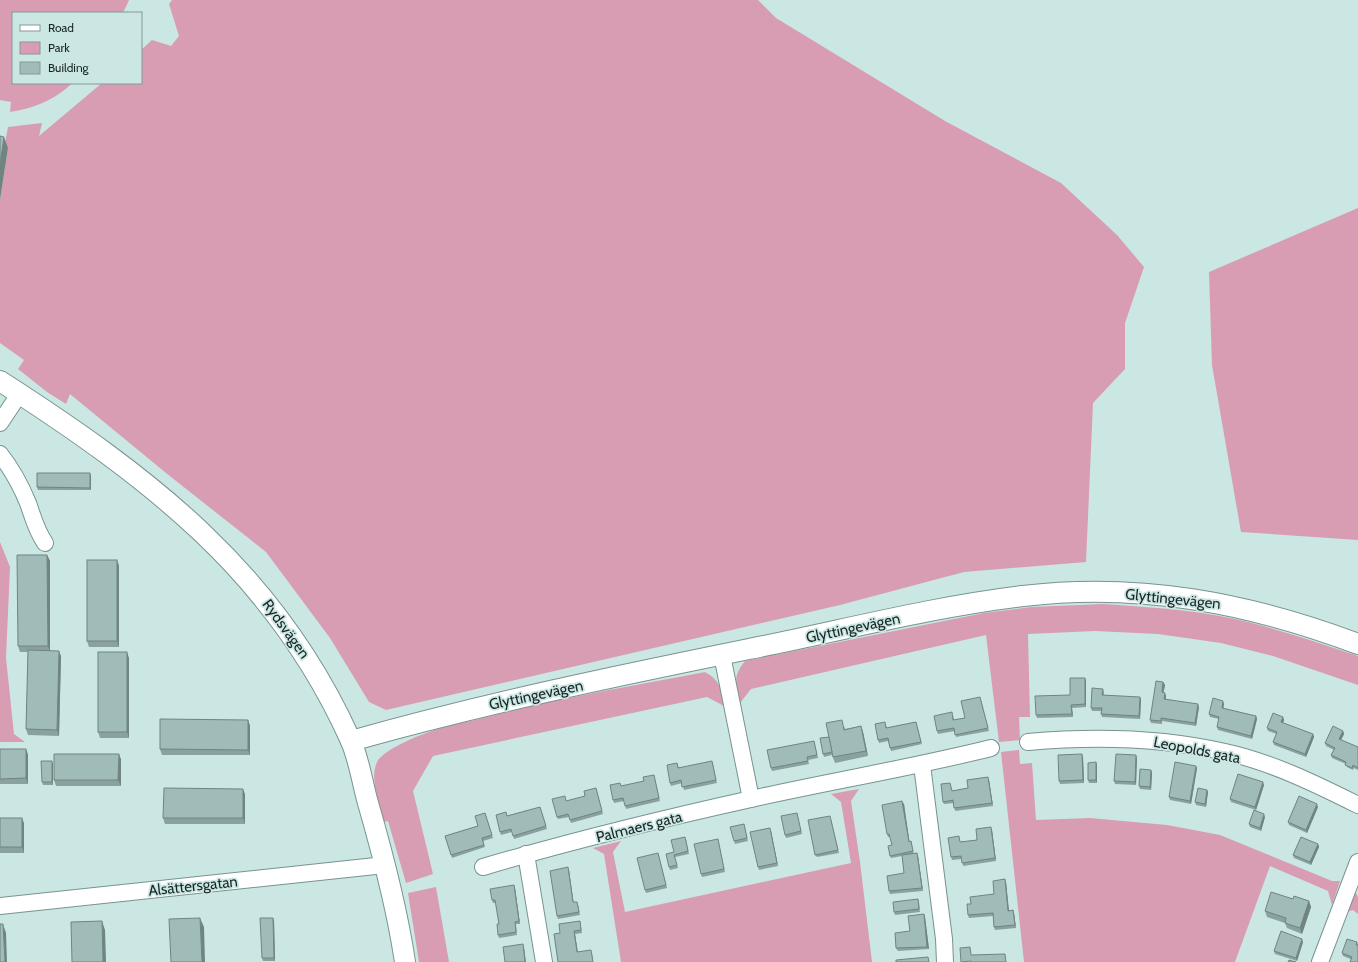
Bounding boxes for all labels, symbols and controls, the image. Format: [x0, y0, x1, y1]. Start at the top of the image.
legend [12, 12, 142, 84]
text: Road [48, 20, 74, 35]
text: Park [48, 40, 70, 55]
text: Building [48, 60, 90, 75]
street label: Glyttingevägen [1124, 585, 1222, 613]
street label: Rydsvägen [258, 596, 314, 662]
street label: Glyttingevägen [804, 609, 902, 647]
street label: Glyttingevägen [487, 676, 585, 714]
street label: Leopolds gata [1152, 733, 1243, 767]
street label: Palmaers gata [594, 807, 685, 846]
street label: Alsättersgatan [147, 872, 239, 900]

